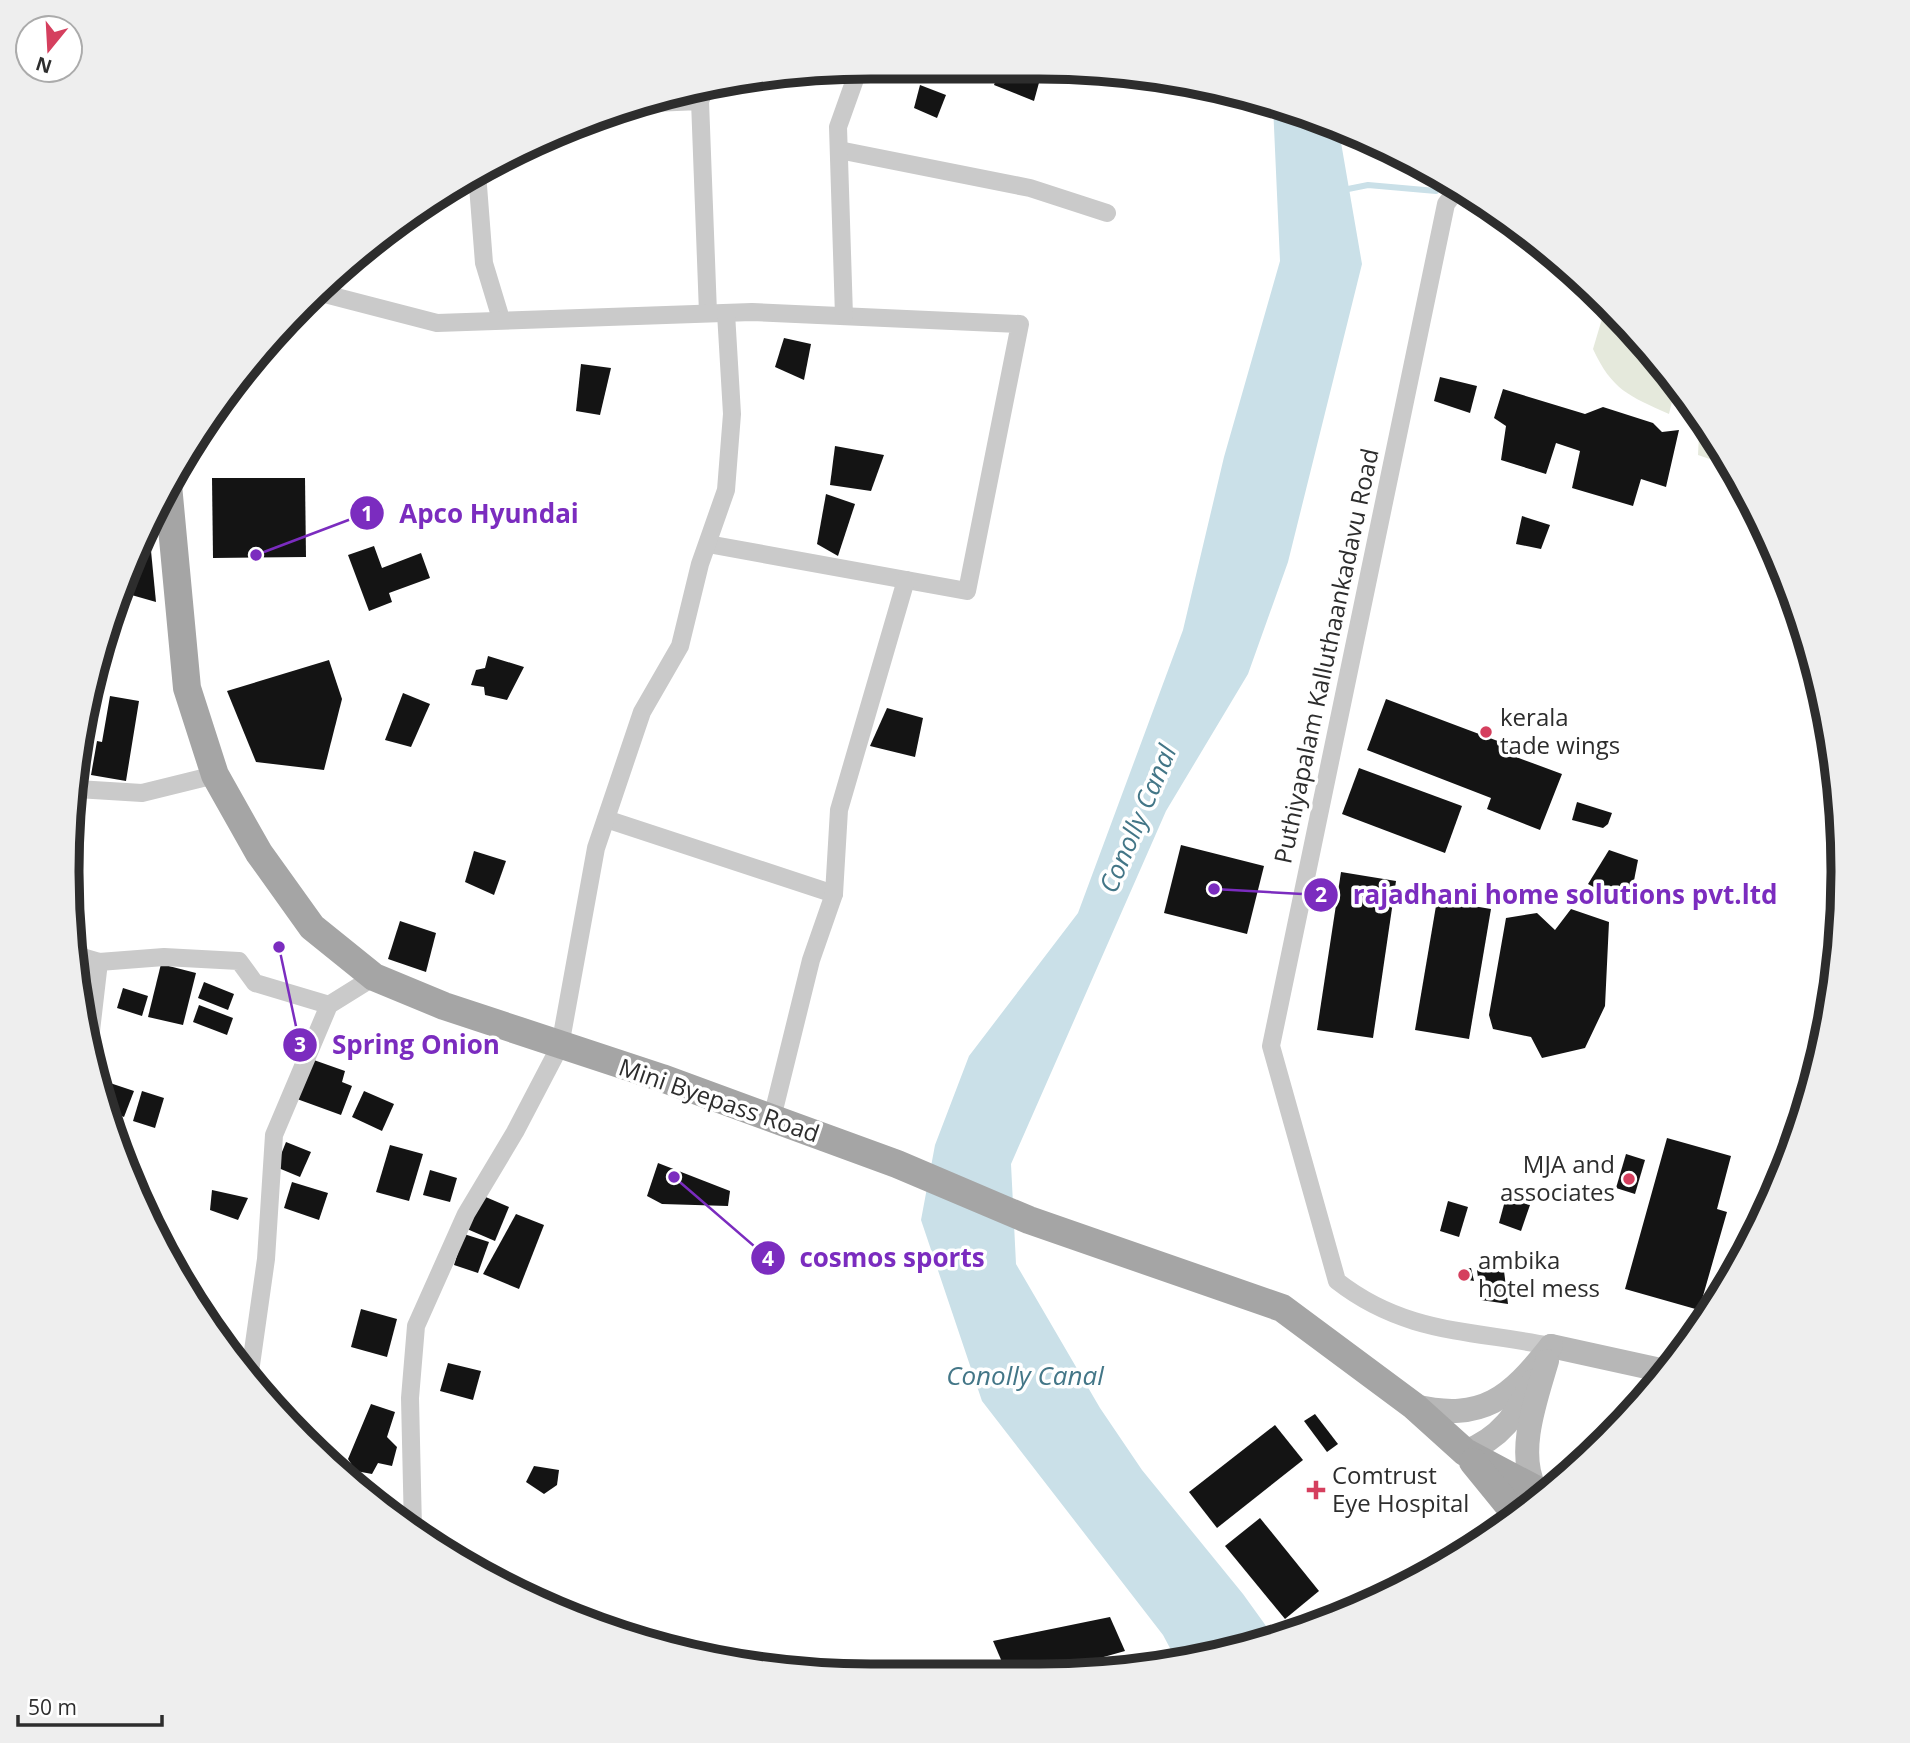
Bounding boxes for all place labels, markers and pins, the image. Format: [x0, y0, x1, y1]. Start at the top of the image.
callout: Apco Hyundai [350, 490, 592, 537]
place label: kerala tade wings [1500, 700, 1620, 761]
marker: kerala tade wings [1478, 724, 1494, 740]
callout: rajadhani home solutions pvt.ltd [1304, 872, 1791, 919]
callout: Spring Onion [283, 1022, 514, 1069]
place label: MJA and associates [1500, 1147, 1615, 1208]
marker: MJA and associates [1621, 1171, 1637, 1187]
callout: cosmos sports [751, 1235, 999, 1282]
place label: ambika hotel mess [1478, 1243, 1600, 1304]
marker: ambika hotel mess [1456, 1267, 1472, 1283]
place label: Comtrust Eye Hospital [1332, 1458, 1469, 1519]
marker: Comtrust Eye Hospital [1306, 1480, 1326, 1500]

